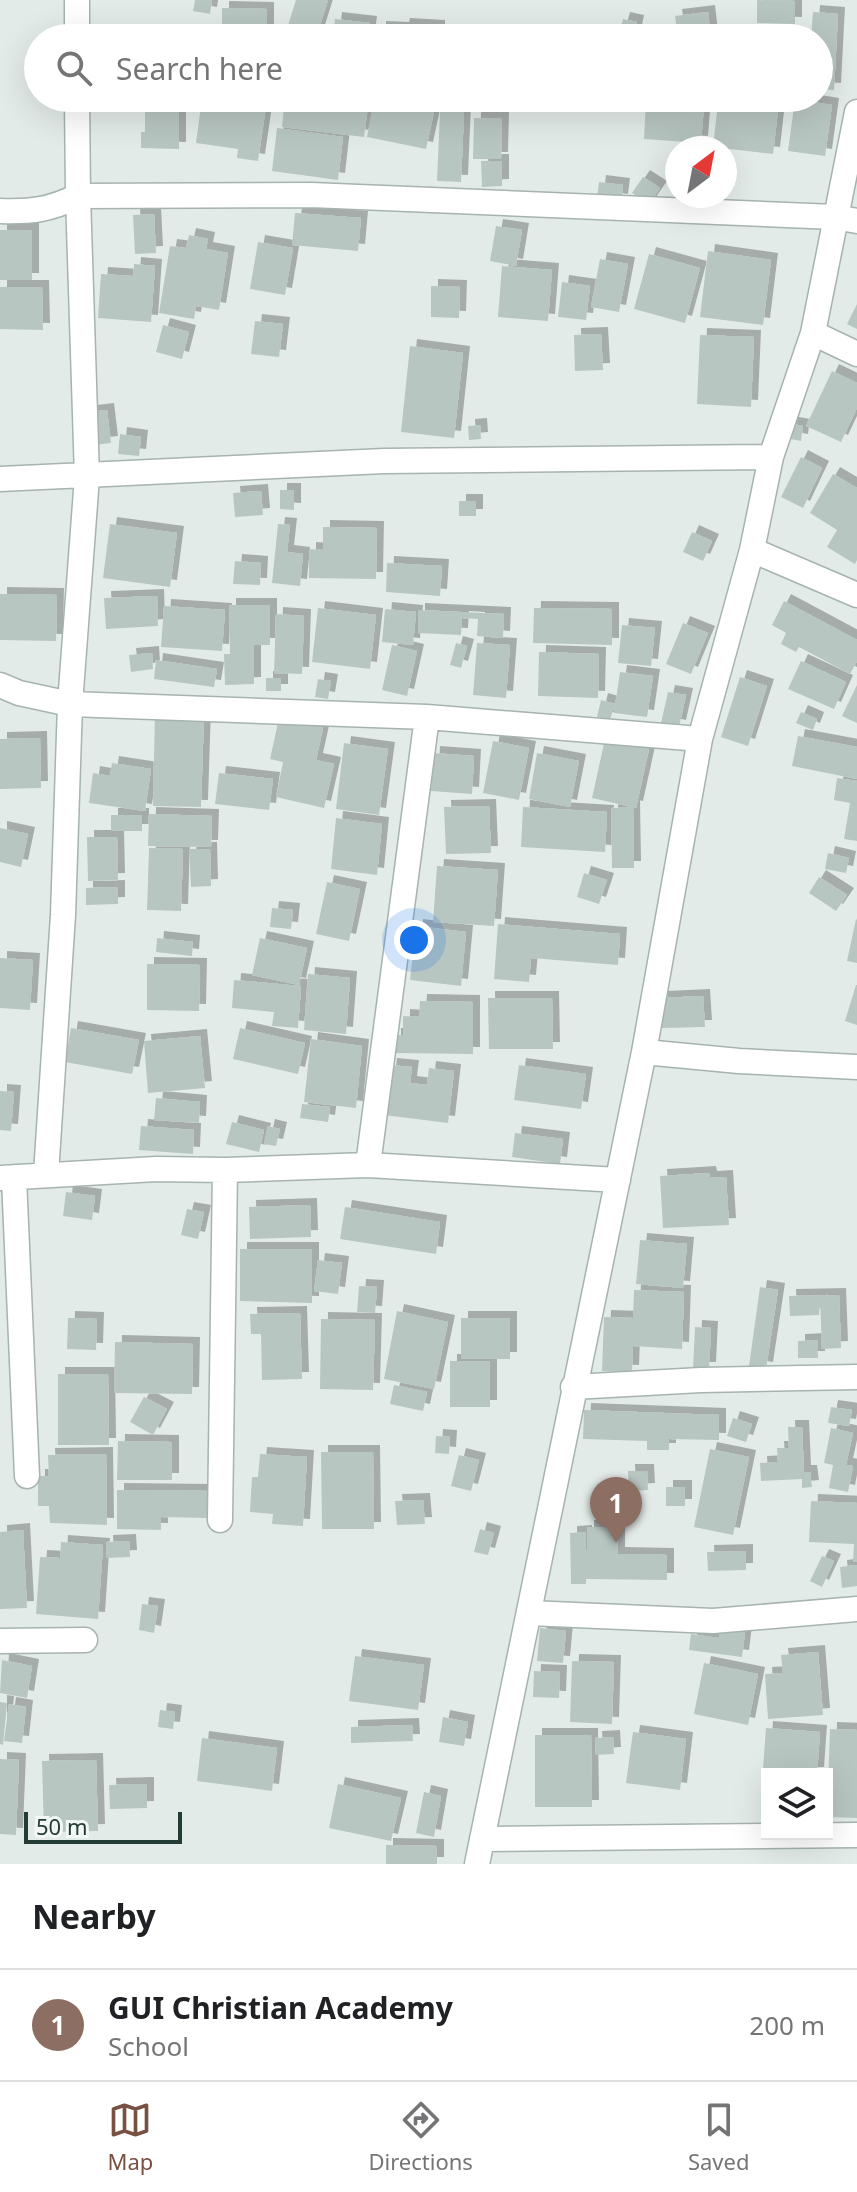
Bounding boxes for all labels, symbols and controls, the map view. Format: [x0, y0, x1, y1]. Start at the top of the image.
search box [24, 24, 833, 112]
icon: search [52, 46, 96, 90]
text: Search here [116, 48, 283, 89]
north arrow [665, 136, 737, 208]
your location [394, 920, 434, 960]
pin: 1 [590, 1477, 642, 1543]
map controls [761, 1768, 833, 1840]
button: layers [761, 1768, 833, 1840]
scale bar [24, 1808, 182, 1844]
text: 50 m [36, 1811, 87, 1841]
text: Nearby [32, 1893, 156, 1939]
text: GUI Christian Academy [108, 1987, 453, 2028]
text: 1 [51, 2007, 65, 2043]
text: 200 m [749, 2007, 825, 2043]
text: School [108, 2028, 189, 2064]
tab: Map [108, 2098, 153, 2176]
tab: Directions [368, 2098, 473, 2176]
tab: Saved [688, 2098, 749, 2176]

